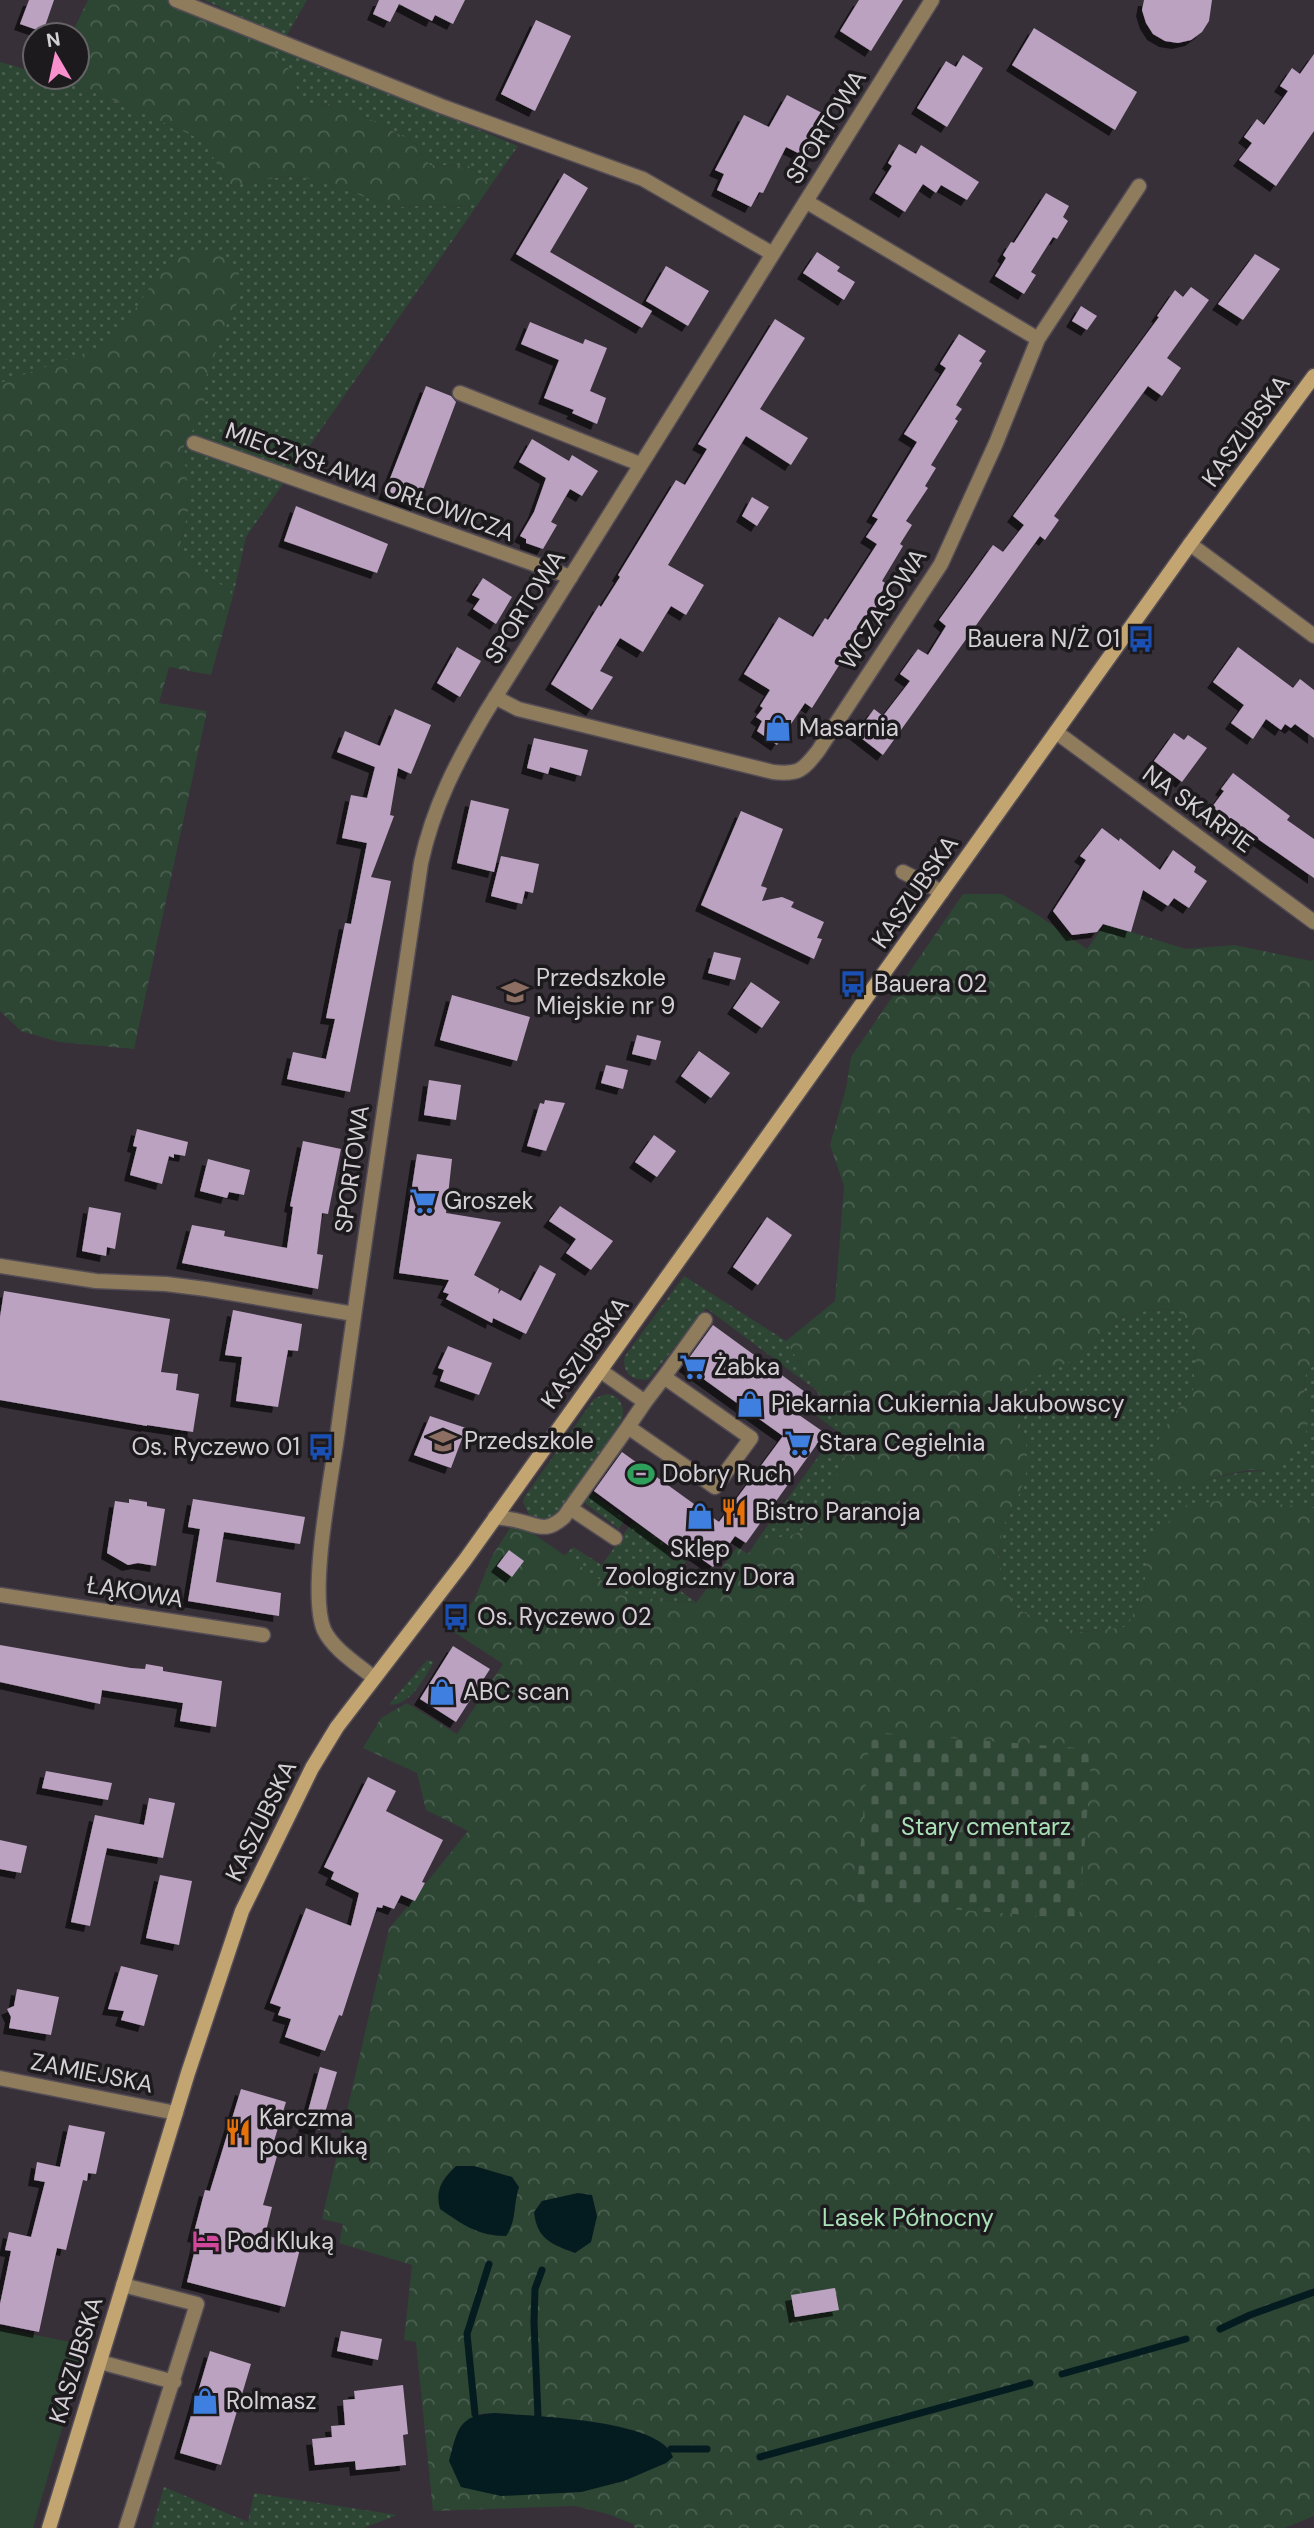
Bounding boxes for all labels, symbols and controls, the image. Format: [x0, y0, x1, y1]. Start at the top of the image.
north arrow [21, 21, 91, 91]
text: N [45, 26, 62, 53]
street label: SPORTOWA [778, 64, 873, 190]
street label: KASZUBSKA [1195, 369, 1297, 493]
street label: MIECZYSŁAWA ORŁOWICZA [221, 415, 519, 548]
street label: WCZASOWA [832, 542, 933, 675]
street label: SPORTOWA [477, 544, 572, 670]
place label: Bauera N/Ż 01 [968, 623, 1120, 654]
bus stop icon: Bauera N/Ż 01 [1126, 624, 1156, 654]
place label: Masarnia [799, 712, 899, 743]
shop icon: Masarnia [763, 713, 793, 743]
street label: NA SKARPIE [1137, 758, 1260, 859]
street label: KASZUBSKA [864, 829, 965, 954]
place label: Przedszkole Miejskie nr 9 [536, 962, 675, 1021]
place label: Bauera 02 [874, 968, 987, 999]
bus stop icon: Bauera 02 [838, 969, 868, 999]
school or university icon: Przedszkole Miejskie nr 9 [500, 977, 530, 1007]
street label: SPORTOWA [327, 1103, 376, 1235]
place label: Groszek [444, 1185, 534, 1216]
supermarket icon: Groszek [408, 1186, 438, 1216]
street label: KASZUBSKA [534, 1291, 636, 1415]
place label: Żabka [714, 1351, 780, 1382]
supermarket icon: Żabka [678, 1352, 708, 1382]
place label: Piekarnia Cukiernia Jakubowscy [771, 1388, 1125, 1419]
shop icon: Piekarnia Cukiernia Jakubowscy [735, 1389, 765, 1419]
place label: Przedszkole [464, 1425, 594, 1456]
school or university icon: Przedszkole [428, 1426, 458, 1456]
place label: Stara Cegielnia [819, 1427, 985, 1458]
supermarket icon: Stara Cegielnia [783, 1428, 813, 1458]
place label: Os. Ryczewo 01 [132, 1431, 300, 1462]
bus stop icon: Os. Ryczewo 01 [306, 1432, 336, 1462]
place label: Dobry Ruch [662, 1458, 792, 1489]
sports icon: Dobry Ruch [626, 1459, 656, 1489]
place label: Bistro Paranoja [755, 1496, 920, 1527]
restaurant icon: Bistro Paranoja [719, 1497, 749, 1527]
shop icon: Sklep Zoologiczny Dora [685, 1501, 715, 1531]
place label: Sklep Zoologiczny Dora [605, 1533, 795, 1592]
street label: ŁĄKOWA [84, 1569, 186, 1614]
place label: Os. Ryczewo 02 [477, 1601, 652, 1632]
bus stop icon: Os. Ryczewo 02 [441, 1602, 471, 1632]
place label: ABC scan [463, 1676, 570, 1707]
shop icon: ABC scan [427, 1677, 457, 1707]
street label: KASZUBSKA [218, 1755, 303, 1886]
park label: Stary cmentarz [901, 1811, 1071, 1842]
street label: ZAMIEJSKA [28, 2045, 156, 2100]
place label: Karczma pod Kluką [259, 2102, 368, 2161]
restaurant icon: Karczma pod Kluką [223, 2117, 253, 2147]
park label: Lasek Północny [822, 2202, 994, 2233]
place label: Pod Kluką [227, 2225, 334, 2256]
hotel icon: Pod Kluką [191, 2226, 221, 2256]
street label: KASZUBSKA [42, 2293, 110, 2427]
place label: Rolmasz [226, 2385, 317, 2416]
shop icon: Rolmasz [190, 2386, 220, 2416]

